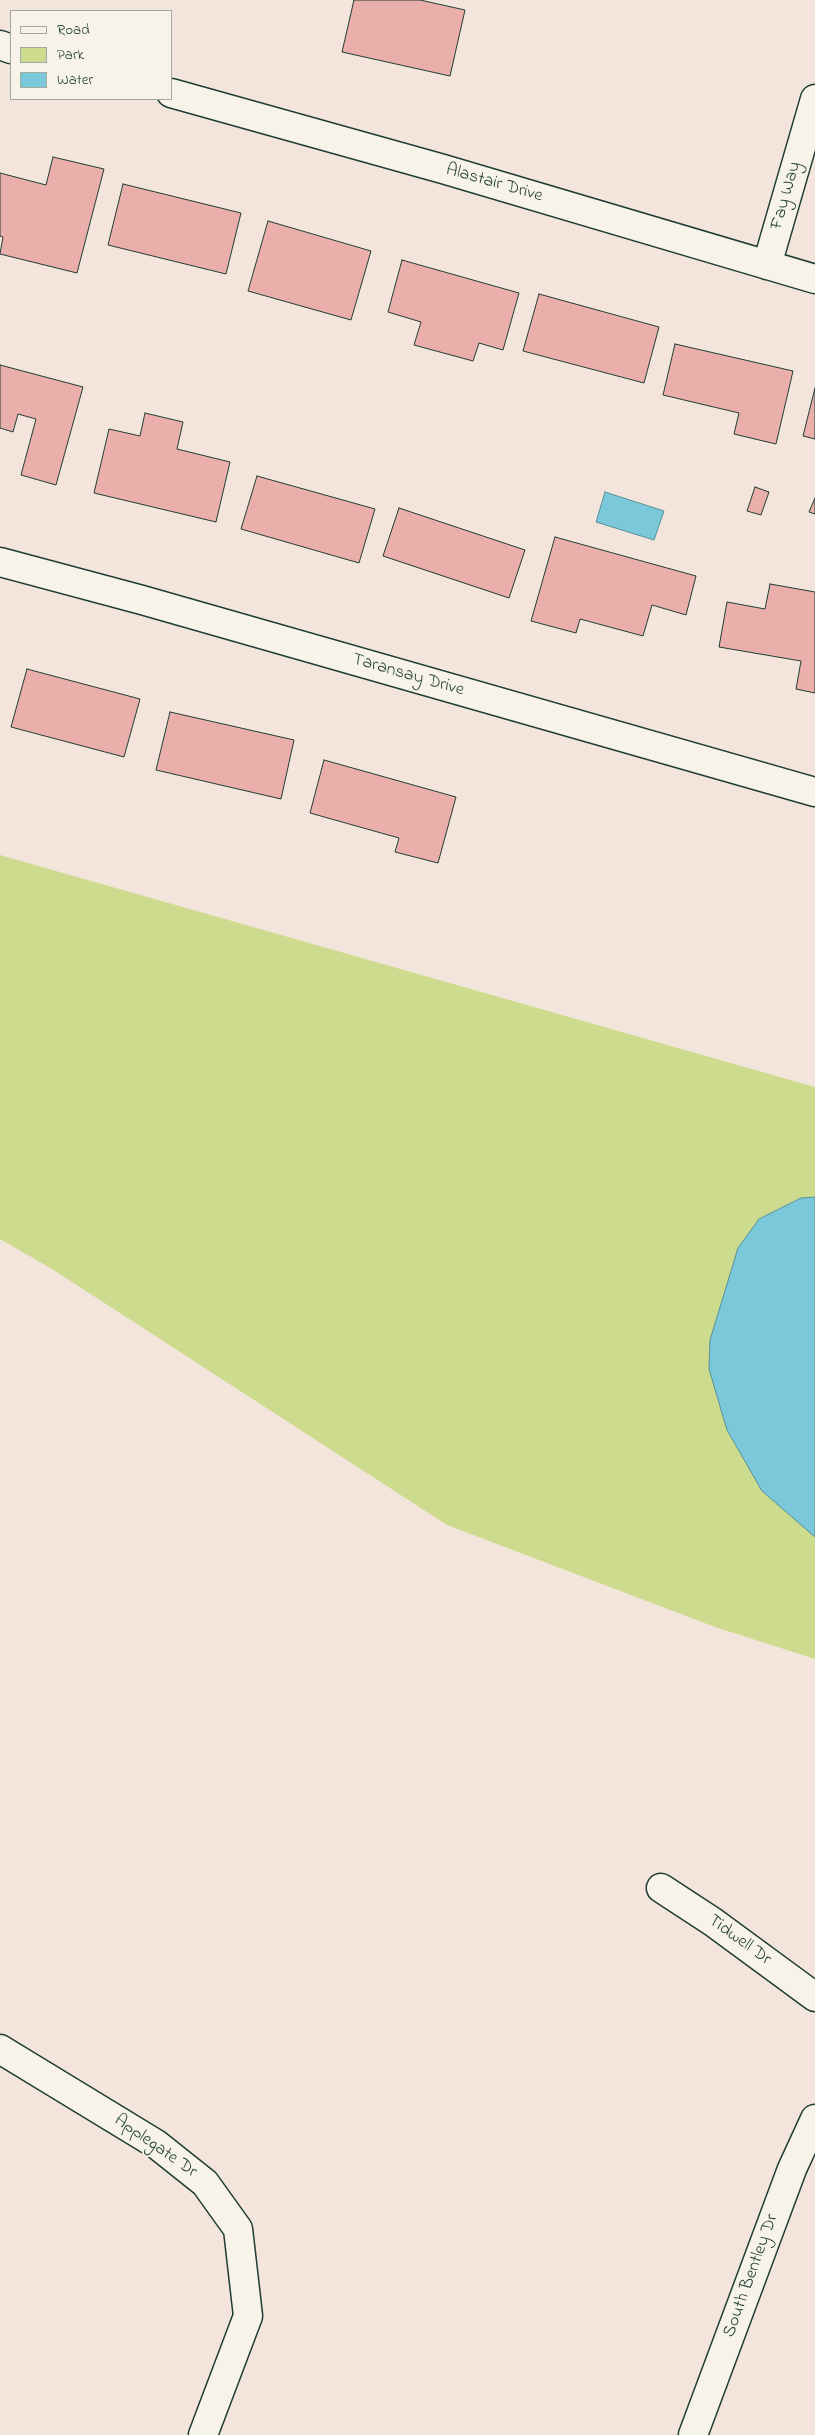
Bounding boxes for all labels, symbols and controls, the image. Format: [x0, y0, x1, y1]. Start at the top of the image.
legend [10, 10, 172, 100]
text: Road [57, 19, 90, 41]
text: Park [57, 44, 84, 66]
text: Water [57, 69, 93, 91]
street label: Alastair Drive [443, 160, 545, 208]
street label: Fay Way [767, 160, 807, 232]
street label: Taransay Drive [350, 650, 466, 702]
street label: Tidwell Dr [703, 1911, 775, 1971]
street label: Applegate Dr [109, 2110, 201, 2184]
street label: South Bentley Dr [720, 2211, 784, 2341]

